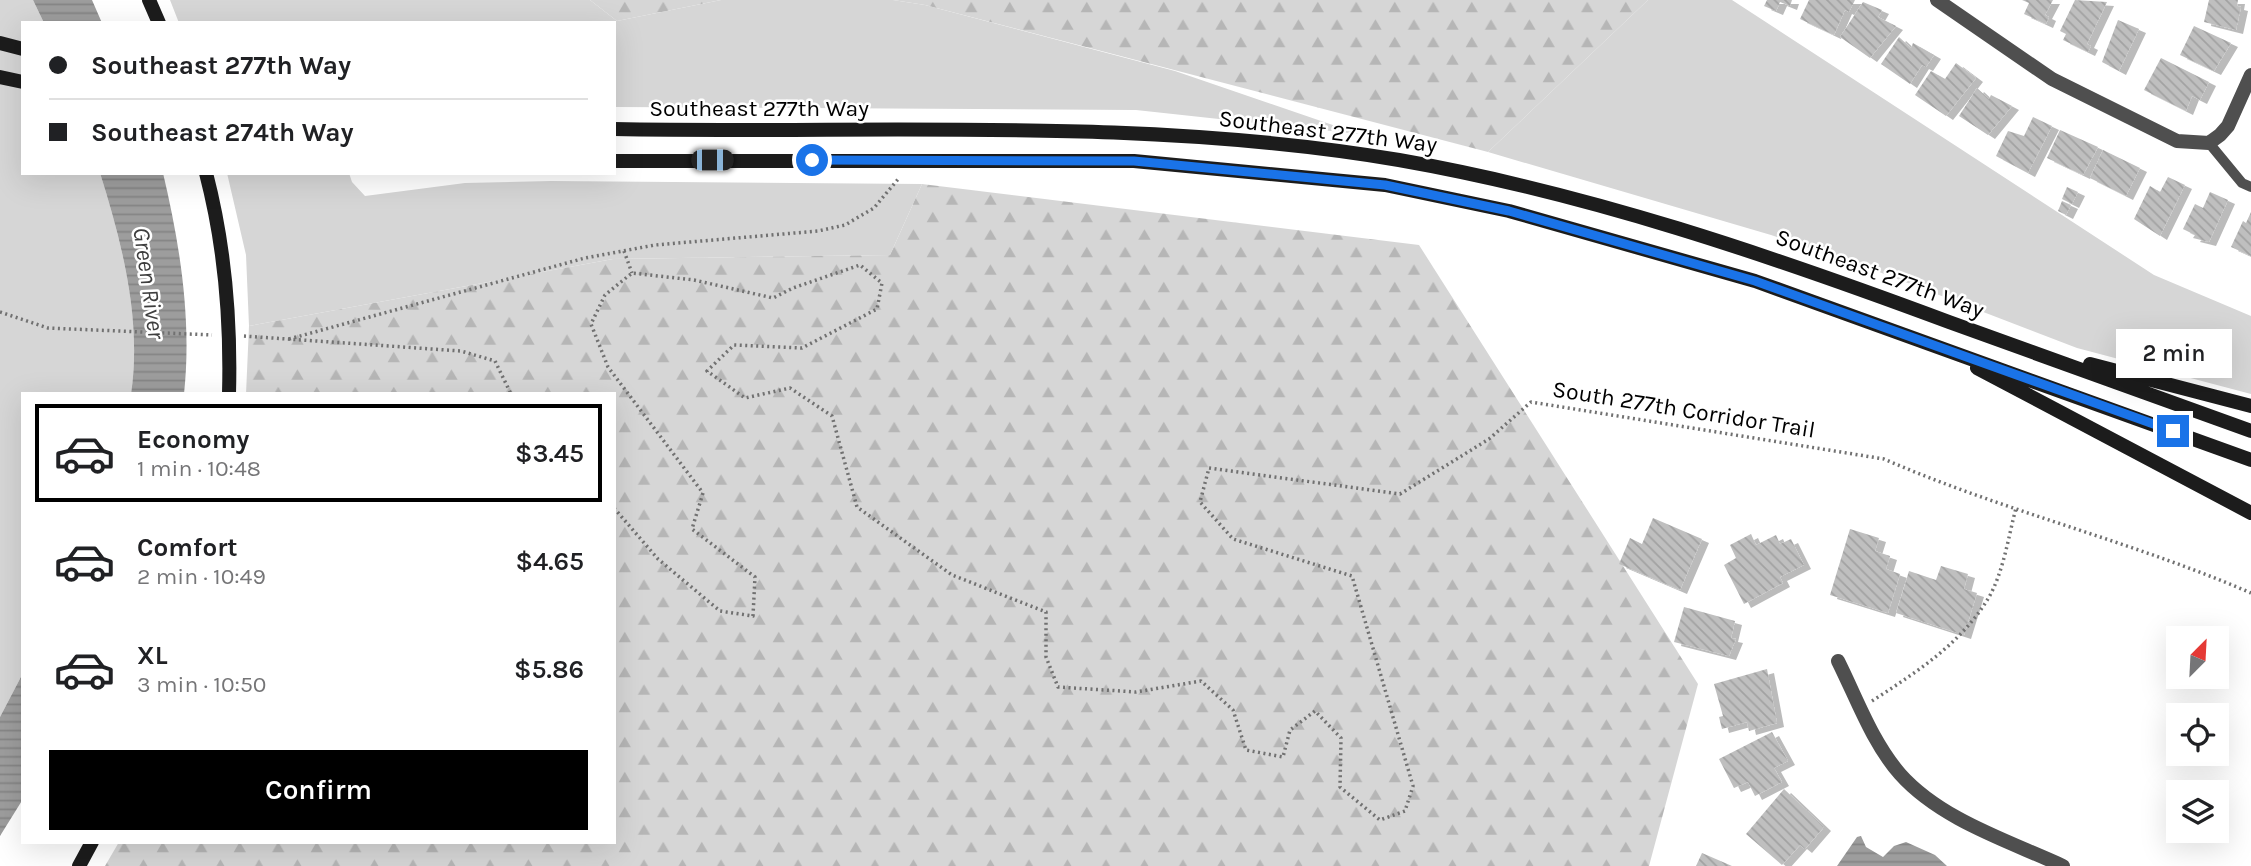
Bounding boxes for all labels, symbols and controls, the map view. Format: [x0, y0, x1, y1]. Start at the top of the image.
text: Southeast 277th Way [91, 50, 351, 81]
street label: Southeast 277th Way [649, 95, 869, 122]
street label: Southeast 277th Way [1217, 105, 1439, 158]
text: Southeast 274th Way [91, 117, 354, 148]
route start [796, 144, 828, 176]
car [692, 150, 734, 171]
street label: Southeast 277th Way [1772, 223, 1988, 324]
water label: Green River [127, 225, 171, 341]
callout: 2 min [2115, 330, 2231, 378]
text: 2 min [2143, 340, 2205, 367]
street label: South 277th Corridor Trail [1551, 375, 1817, 444]
route end [2157, 415, 2189, 447]
icon: car [53, 422, 116, 485]
text: Economy [137, 424, 249, 455]
text: $3.45 [515, 438, 584, 469]
text: 1 min · 10:48 [137, 455, 261, 482]
icon: car [53, 530, 116, 593]
text: Comfort [137, 532, 238, 563]
text: $4.65 [515, 546, 584, 577]
text: 2 min · 10:49 [137, 563, 266, 590]
north arrow [2166, 626, 2230, 690]
map controls [2166, 626, 2229, 843]
icon: car [53, 638, 116, 701]
text: XL [137, 640, 168, 671]
text: $5.86 [514, 654, 584, 685]
text: 3 min · 10:50 [137, 671, 267, 698]
button: locate [2166, 703, 2229, 766]
button: Confirm [49, 750, 588, 830]
button: layers [2166, 780, 2229, 843]

